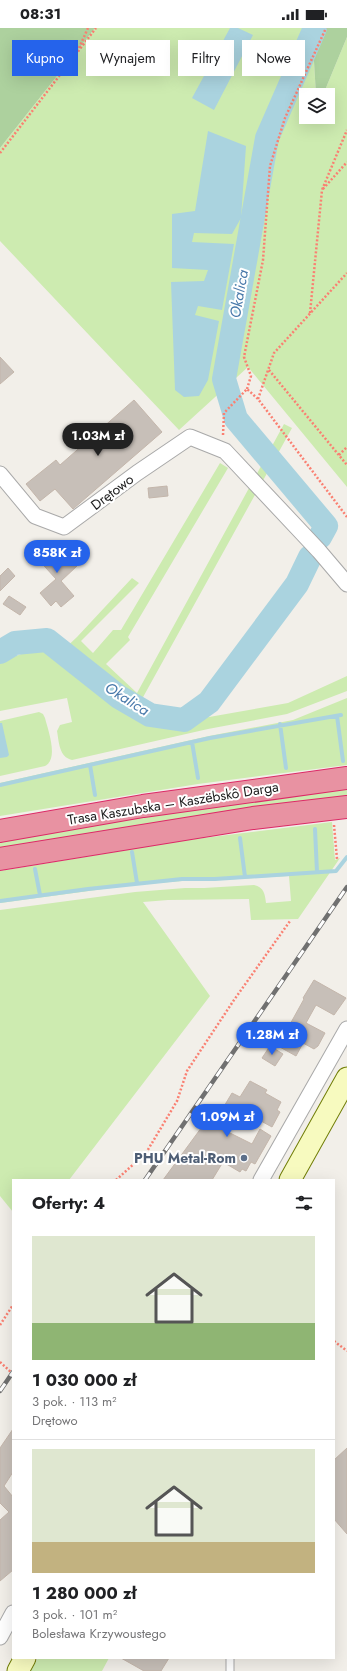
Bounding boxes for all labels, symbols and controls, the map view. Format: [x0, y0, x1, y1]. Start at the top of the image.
text: 08:31 [20, 3, 61, 25]
chip: Kupno [12, 40, 78, 76]
chip: Wynajem [86, 40, 170, 76]
chip: Filtry [178, 40, 234, 76]
chip: Nowe [242, 40, 305, 76]
map controls [299, 88, 335, 124]
button: layers [299, 88, 335, 124]
water label: Okalica [224, 267, 254, 320]
pin: 1.03M zł [57, 423, 139, 457]
text: 1.03M zł [71, 426, 125, 445]
street label: Drętowo [86, 469, 138, 515]
pin: 858K zł [20, 540, 94, 574]
text: 858K zł [33, 543, 81, 562]
water label: Okalica [101, 677, 154, 722]
street label: Trasa Kaszubska – Kaszëbskô Darga [66, 776, 280, 830]
pin: 1.28M zł [231, 1022, 313, 1056]
text: 1.28M zł [245, 1025, 299, 1044]
pin: 1.09M zł [186, 1104, 268, 1138]
text: 1.09M zł [200, 1107, 254, 1126]
place label: PHU Metal-Rom [134, 1148, 236, 1168]
marker: PHU Metal-Rom [239, 1153, 249, 1163]
text: Oferty: 4 [32, 1191, 105, 1215]
icon: filters [293, 1192, 315, 1214]
icon: home [138, 1262, 210, 1334]
text: 1 030 000 zł [32, 1368, 136, 1392]
text: 3 pok. · 113 m² [32, 1392, 117, 1411]
text: Drętowo [32, 1411, 78, 1430]
icon: home [138, 1475, 210, 1547]
text: 1 280 000 zł [32, 1581, 136, 1605]
text: 3 pok. · 101 m² [32, 1605, 117, 1624]
text: Bolesława Krzywoustego [32, 1624, 166, 1643]

